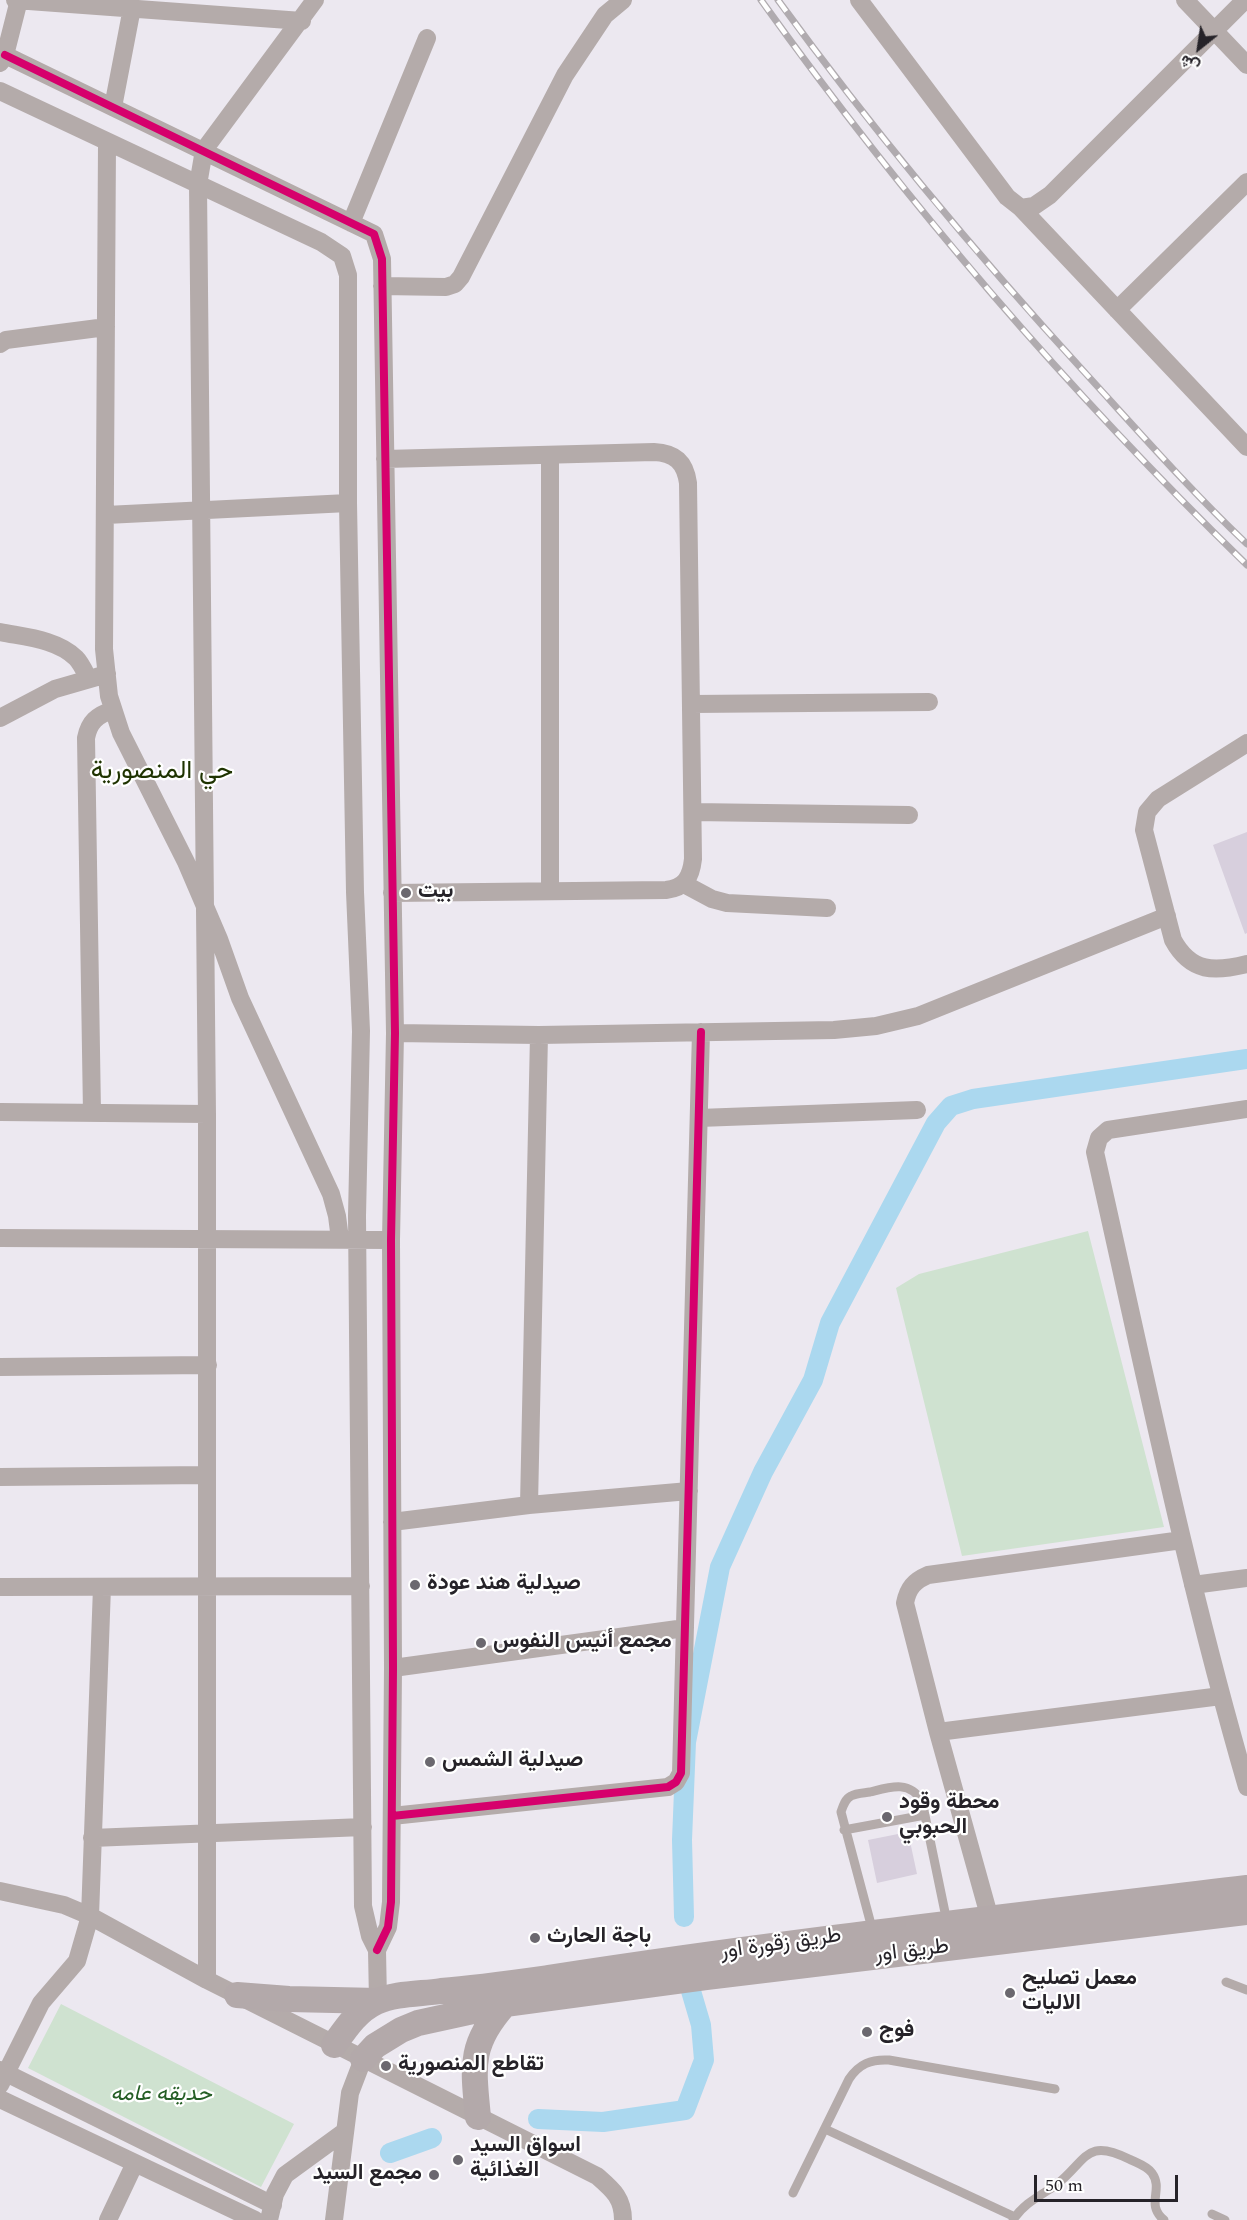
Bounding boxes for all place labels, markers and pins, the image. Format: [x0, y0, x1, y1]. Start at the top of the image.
place label: بيت [418, 880, 453, 906]
marker: بيت [399, 886, 413, 900]
place label: صيدلية هند عودة [427, 1572, 581, 1598]
marker: صيدلية هند عودة [408, 1578, 422, 1592]
place label: مجمع أنيس النفوس [493, 1630, 672, 1656]
marker: مجمع أنيس النفوس [474, 1636, 488, 1650]
place label: صيدلية الشمس [442, 1749, 583, 1775]
marker: صيدلية الشمس [423, 1755, 437, 1769]
place label: محطة وقود الحبوبي [899, 1791, 999, 1843]
marker: محطة وقود الحبوبي [880, 1810, 894, 1824]
place label: باجة الحارث [547, 1925, 651, 1951]
marker: باجة الحارث [528, 1931, 542, 1945]
place label: معمل تصليح الاليات [1022, 1967, 1137, 2018]
marker: معمل تصليح الاليات [1003, 1986, 1017, 2000]
place label: فوج [879, 2019, 914, 2045]
marker: فوج [860, 2025, 874, 2039]
place label: تقاطع المنصورية [398, 2053, 544, 2079]
marker: تقاطع المنصورية [379, 2059, 393, 2073]
place label: اسواق السيد الغذائية [470, 2134, 581, 2186]
marker: اسواق السيد الغذائية [451, 2153, 465, 2167]
place label: مجمع السيد [313, 2162, 422, 2188]
marker: مجمع السيد [427, 2168, 441, 2182]

